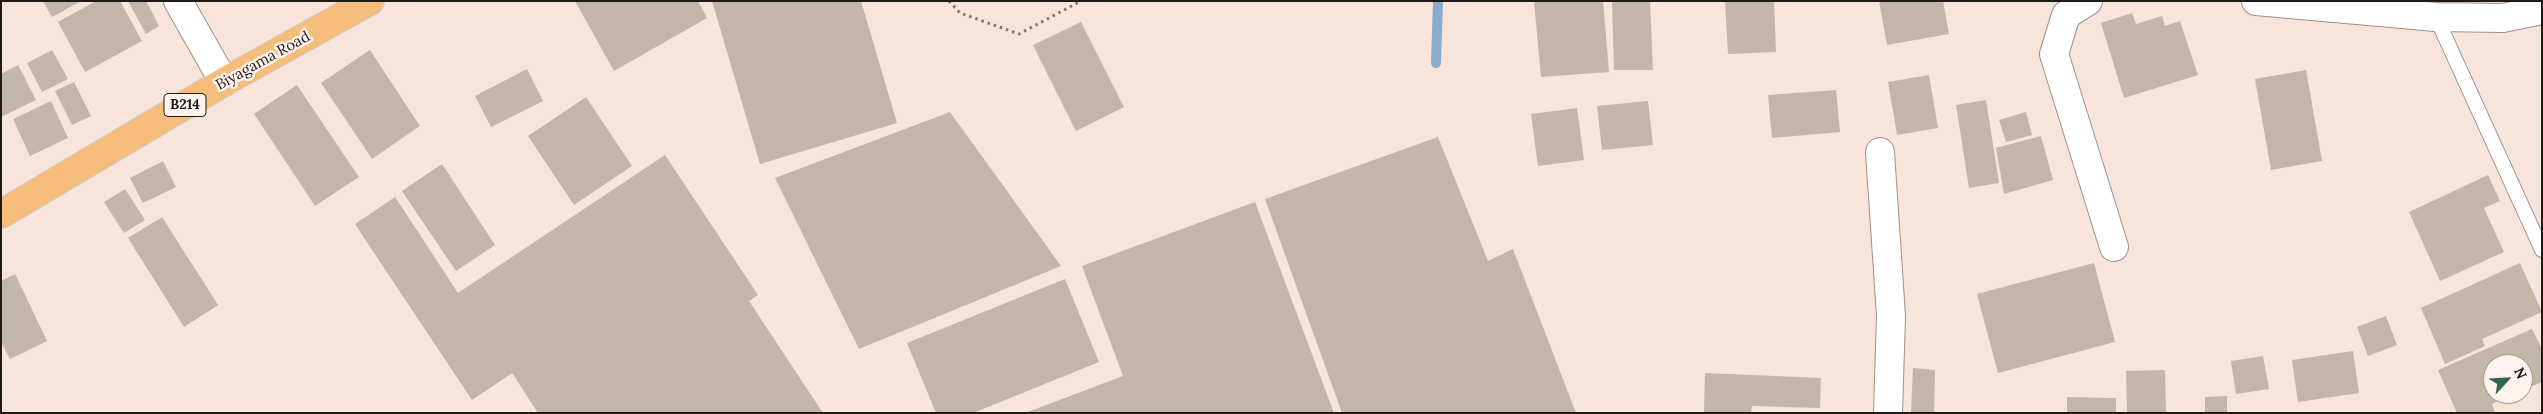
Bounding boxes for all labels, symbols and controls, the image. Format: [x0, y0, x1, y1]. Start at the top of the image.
street label: Biyagama Road [213, 28, 313, 94]
road number: B214 [164, 94, 206, 116]
north arrow [2483, 354, 2533, 404]
text: N [2510, 364, 2531, 382]

